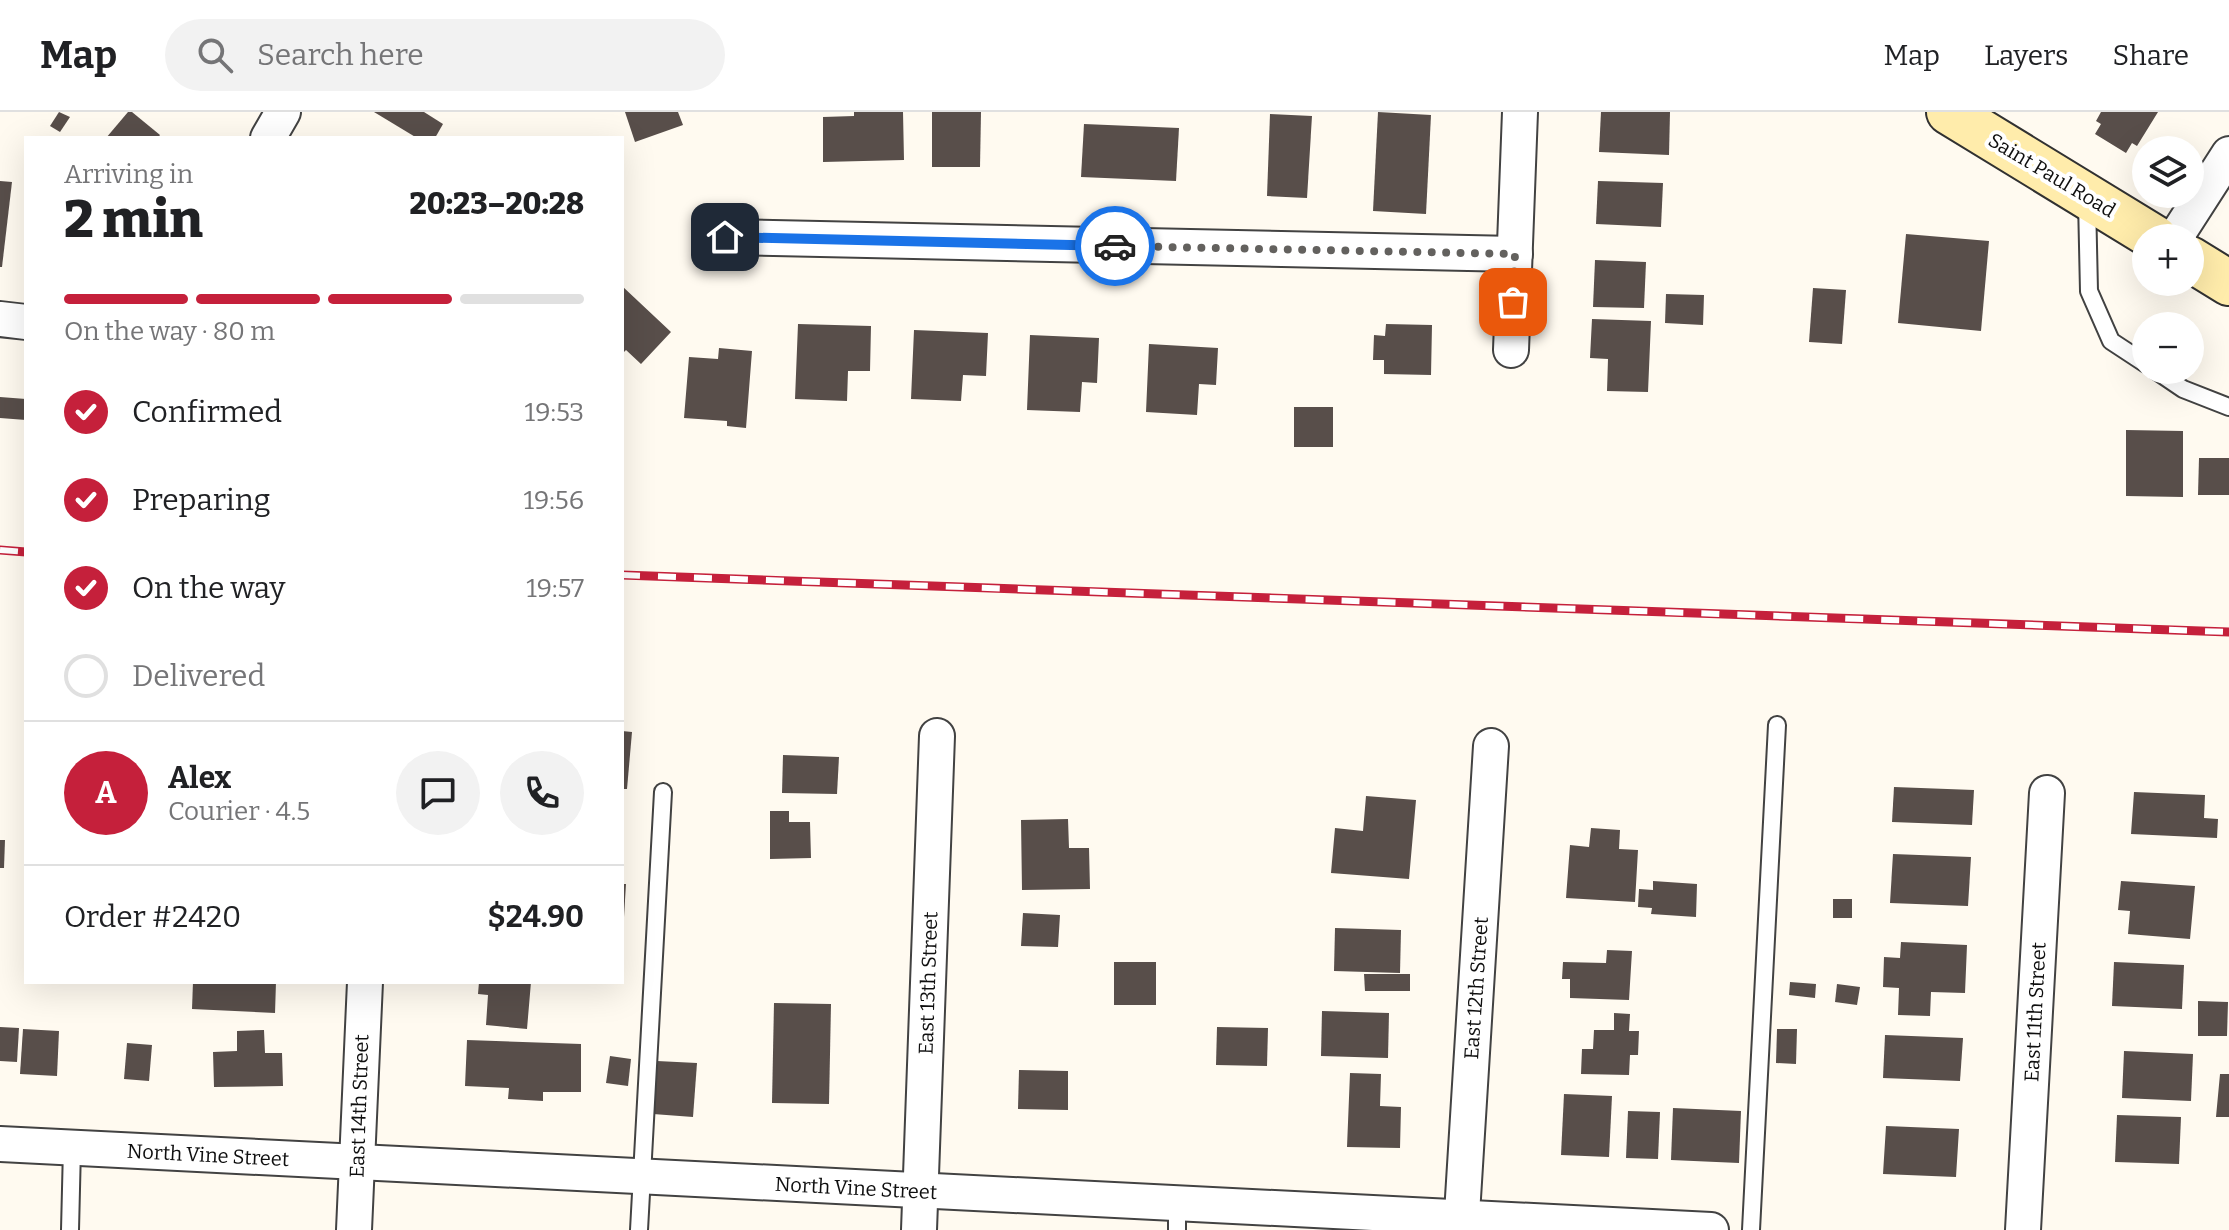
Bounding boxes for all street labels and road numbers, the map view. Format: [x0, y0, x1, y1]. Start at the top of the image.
street label: Saint Paul Road [1984, 128, 2120, 222]
street label: East 13th Street [914, 911, 942, 1055]
street label: East 12th Street [1459, 916, 1493, 1060]
street label: East 11th Street [2019, 941, 2051, 1083]
street label: East 14th Street [345, 1034, 373, 1178]
street label: North Vine Street [126, 1139, 290, 1171]
street label: North Vine Street [774, 1172, 938, 1204]

